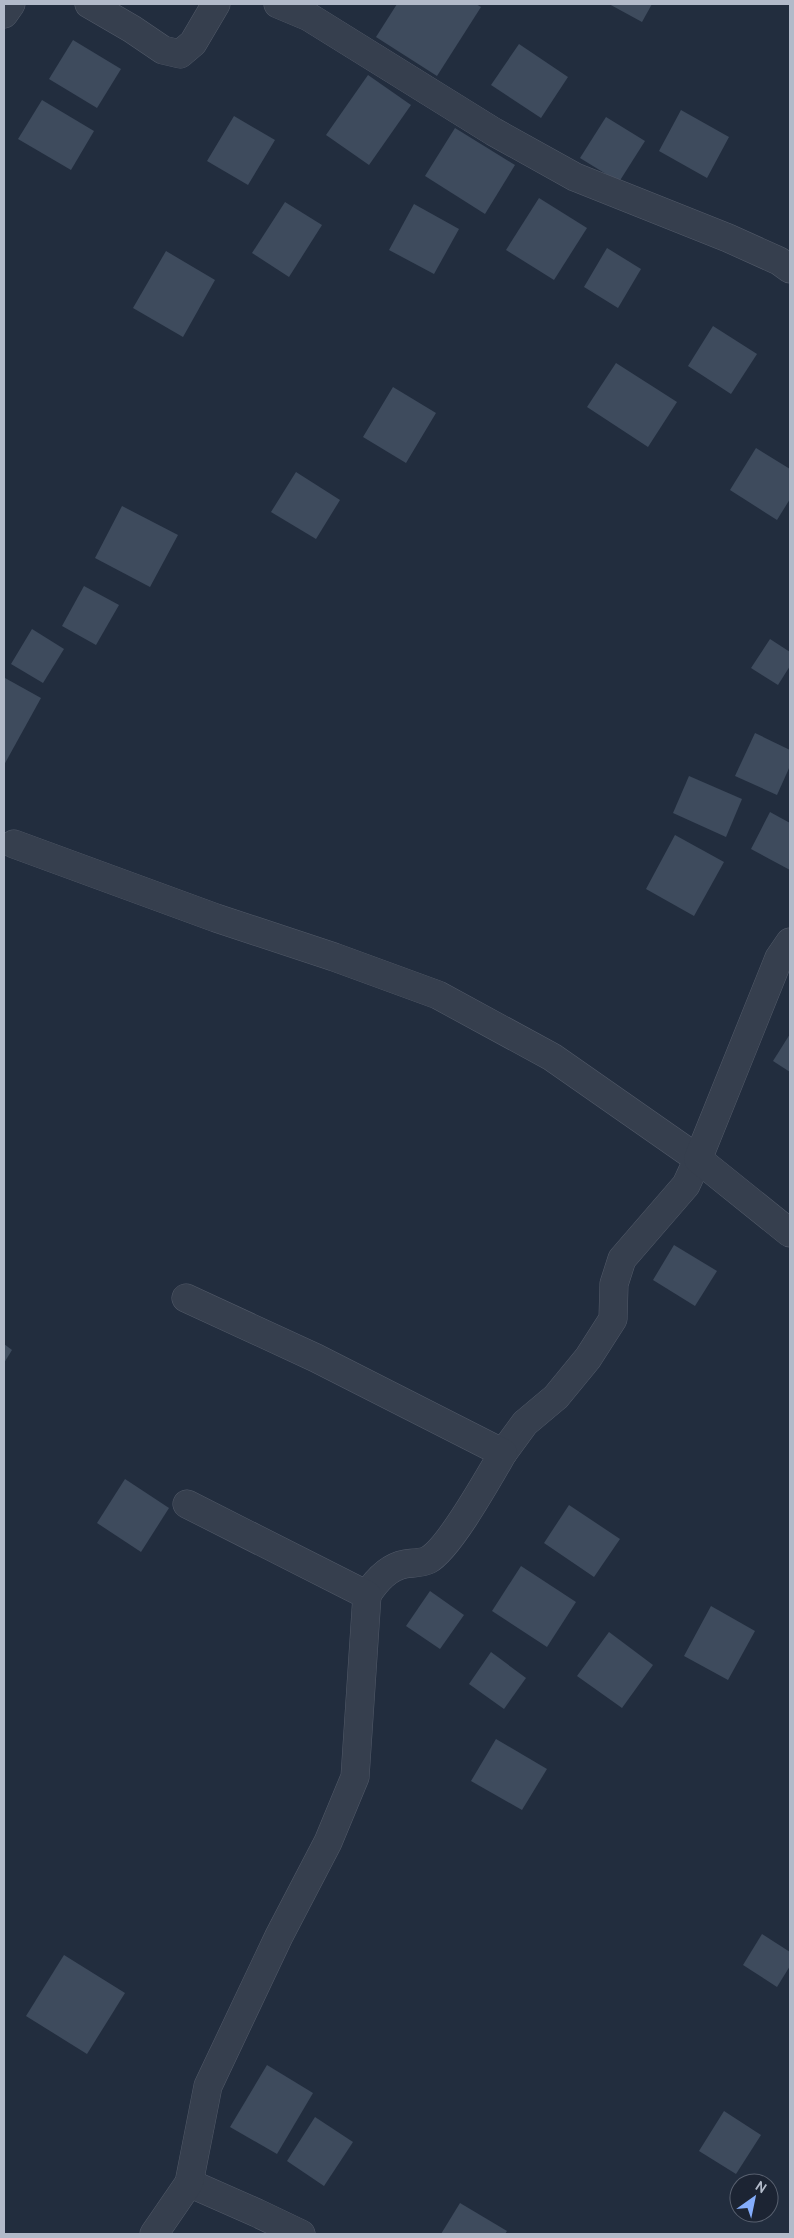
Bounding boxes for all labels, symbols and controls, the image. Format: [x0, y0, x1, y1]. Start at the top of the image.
north arrow [729, 2173, 779, 2223]
text: N [752, 2177, 770, 2197]

